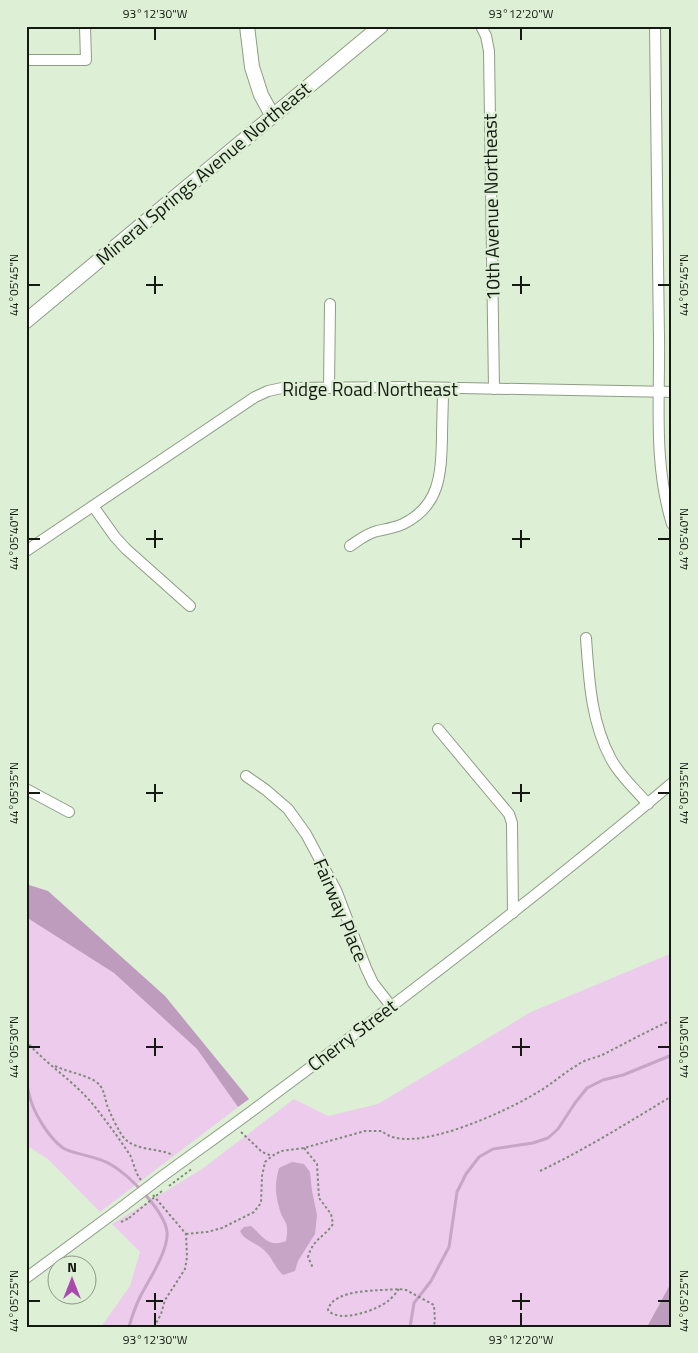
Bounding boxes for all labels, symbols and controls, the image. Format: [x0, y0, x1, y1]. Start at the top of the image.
text: 93°12'30"W [123, 4, 188, 23]
text: 93°12'20"W [489, 4, 554, 23]
street label: Mineral Springs Avenue Northeast [89, 74, 317, 271]
street label: 10th Avenue Northeast [474, 113, 507, 301]
text: 44°05'45"N [4, 254, 23, 316]
text: 44°05'45"N [674, 254, 693, 316]
street label: Ridge Road Northeast [282, 374, 458, 403]
text: 44°05'40"N [4, 508, 23, 570]
text: 44°05'40"N [674, 508, 693, 570]
text: 44°05'35"N [4, 762, 23, 824]
text: 44°05'35"N [674, 762, 693, 824]
street label: Fairway Place [307, 854, 376, 966]
street label: Cherry Street [301, 991, 403, 1078]
text: 44°05'30"N [4, 1016, 23, 1078]
text: 44°05'30"N [674, 1016, 693, 1078]
north arrow [48, 1256, 98, 1306]
text: N [67, 1256, 77, 1277]
text: 44°05'25"N [4, 1270, 23, 1332]
text: 44°05'25"N [674, 1270, 693, 1332]
text: 93°12'30"W [123, 1330, 188, 1349]
text: 93°12'20"W [489, 1330, 554, 1349]

